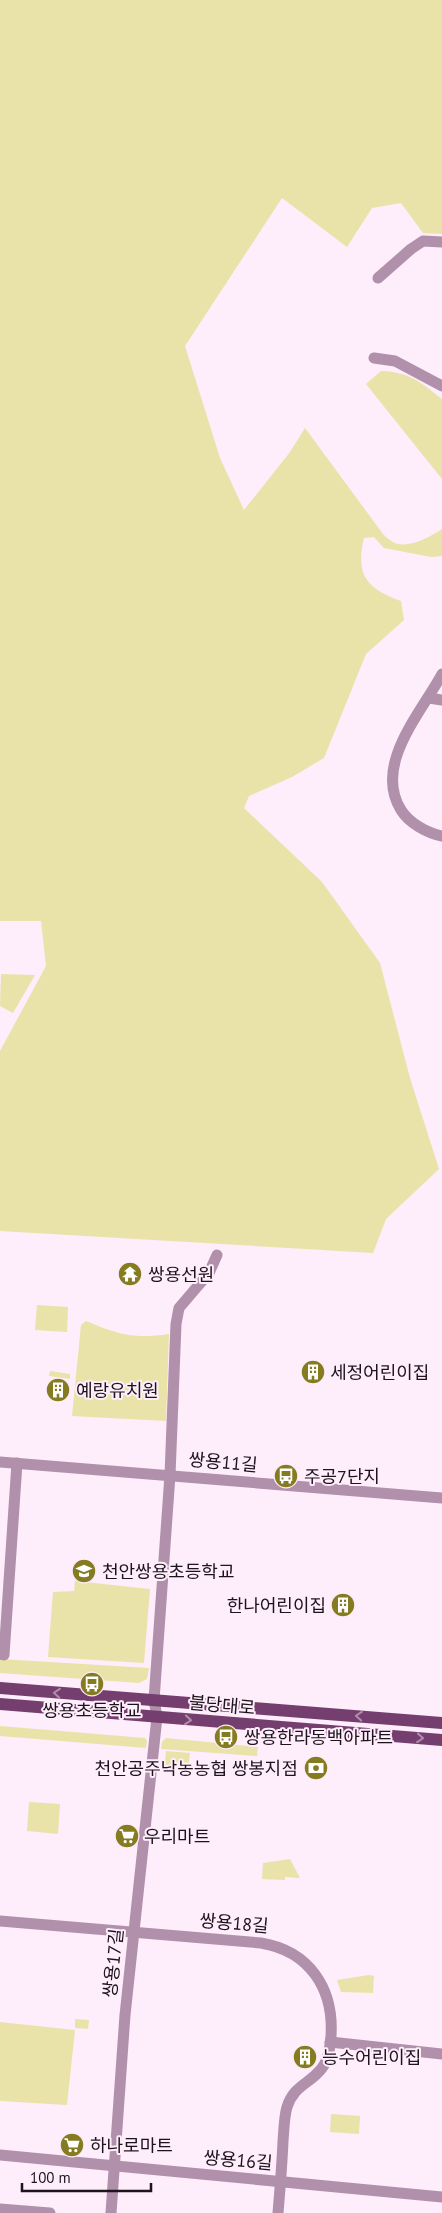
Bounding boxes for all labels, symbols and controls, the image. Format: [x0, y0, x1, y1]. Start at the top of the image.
temple icon: 쌍용선원 [117, 1261, 143, 1287]
place label: 쌍용선원 [148, 1263, 214, 1286]
building icon: 세정어린이집 [300, 1359, 326, 1385]
place label: 세정어린이집 [330, 1361, 429, 1384]
building icon: 예랑유치원 [45, 1377, 71, 1403]
place label: 예랑유치원 [76, 1379, 159, 1402]
street label: 쌍용11길 [187, 1448, 259, 1476]
bus stop icon: 주공7단지 [273, 1463, 299, 1489]
place label: 주공7단지 [304, 1465, 380, 1488]
school or university icon: 천안쌍용초등학교 [71, 1558, 97, 1584]
place label: 천안쌍용초등학교 [102, 1560, 234, 1583]
building icon: 한나어린이집 [330, 1592, 356, 1618]
place label: 한나어린이집 [227, 1594, 326, 1617]
bus stop icon: 쌍용초등학교 [79, 1671, 105, 1697]
one-way arrow [53, 1687, 61, 1698]
street label: 불당대로 [188, 1691, 256, 1719]
place label: 쌍용초등학교 [42, 1699, 142, 1722]
one-way arrow [354, 1711, 362, 1722]
one-way arrow [184, 1714, 192, 1725]
bus stop icon: 쌍용한라동백아파트 [213, 1724, 239, 1750]
place label: 쌍용한라동백아파트 [244, 1726, 393, 1749]
one-way arrow [416, 1733, 424, 1744]
bank icon: 천안공주낙농농협 쌍봉지점 [303, 1755, 329, 1781]
place label: 천안공주낙농농협 쌍봉지점 [94, 1757, 298, 1780]
supermarket icon: 우리마트 [114, 1823, 140, 1849]
place label: 우리마트 [144, 1825, 210, 1848]
street label: 쌍용18길 [198, 1909, 270, 1937]
street label: 쌍용17길 [98, 1927, 128, 1999]
building icon: 능수어린이집 [292, 2044, 318, 2070]
place label: 능수어린이집 [322, 2046, 421, 2069]
supermarket icon: 하나로마트 [59, 2132, 85, 2158]
place label: 하나로마트 [90, 2134, 173, 2157]
street label: 쌍용16길 [202, 2146, 274, 2174]
scale bar [22, 2160, 151, 2192]
text: 100 m [30, 2168, 71, 2187]

